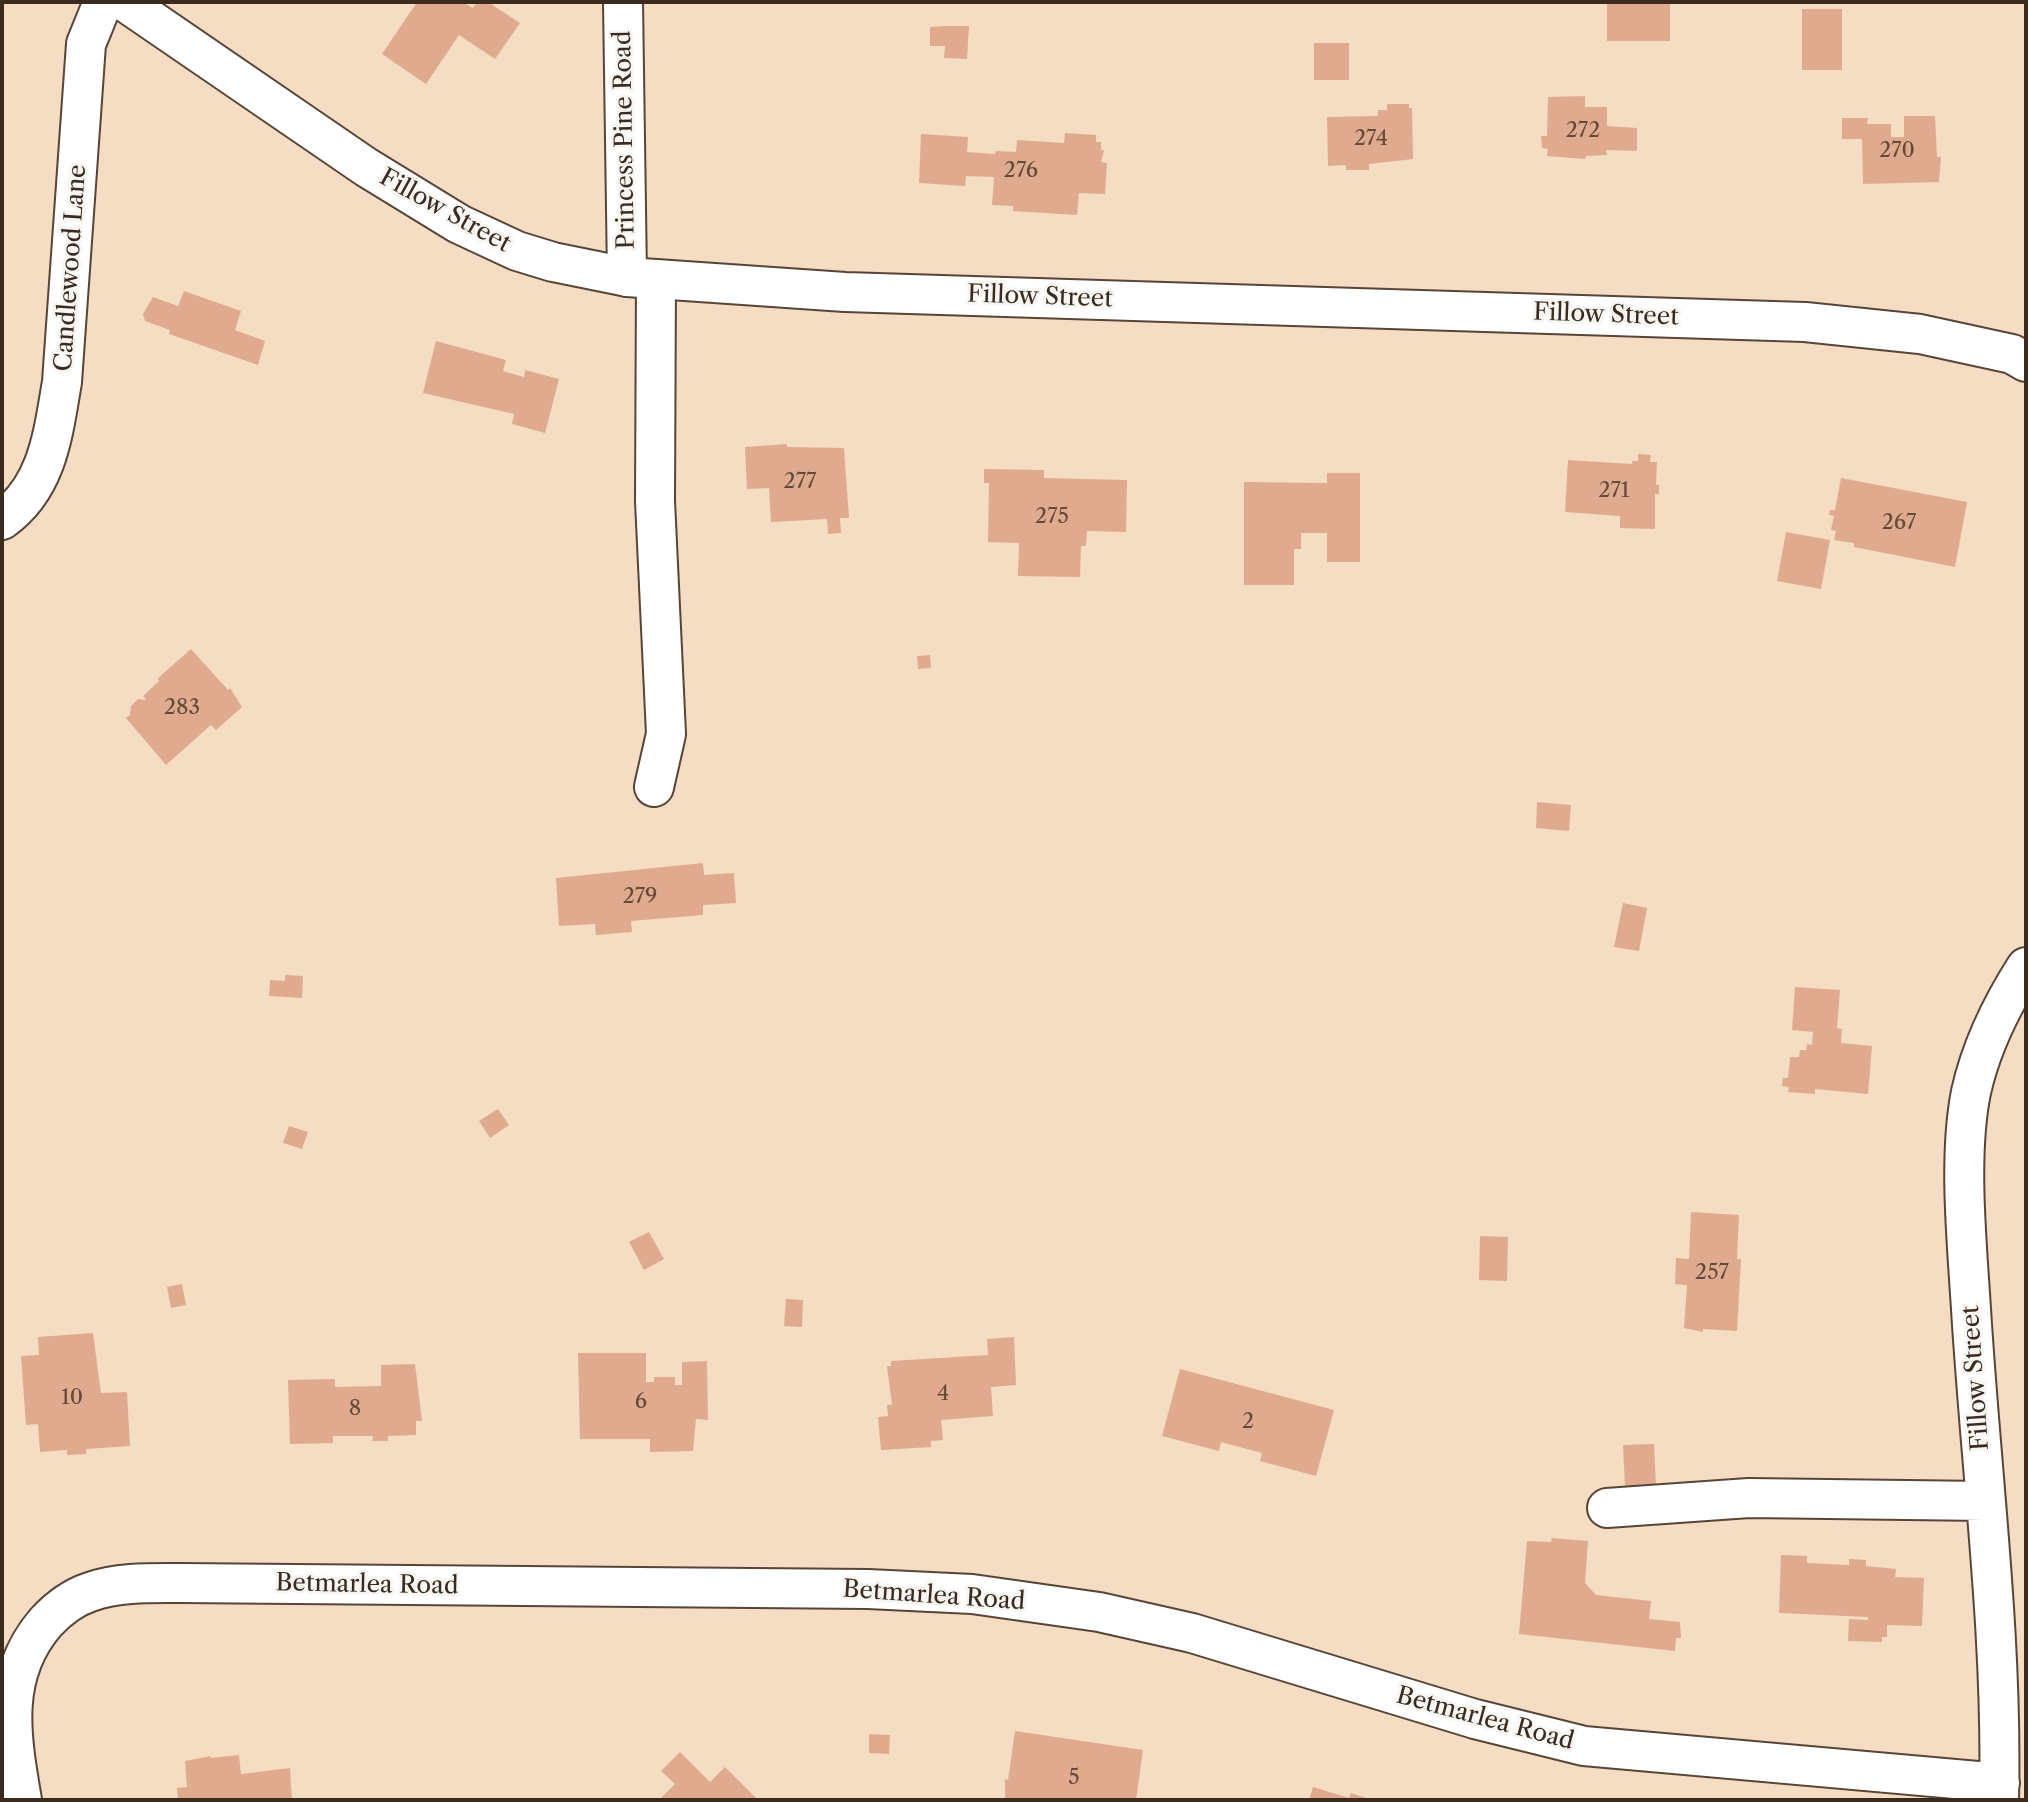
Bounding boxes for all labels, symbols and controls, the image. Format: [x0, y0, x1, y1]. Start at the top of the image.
street label: Princess Pine Road [609, 30, 641, 250]
house number: 272 [1566, 118, 1600, 144]
house number: 274 [1354, 126, 1388, 152]
house number: 270 [1879, 138, 1915, 164]
house number: 276 [1004, 158, 1038, 184]
street label: Candlewood Lane [49, 163, 93, 373]
street label: Fillow Street [374, 163, 516, 259]
street label: Fillow Street [967, 280, 1113, 314]
street label: Fillow Street [1533, 298, 1679, 332]
house number: 277 [784, 469, 816, 495]
house number: 271 [1598, 478, 1630, 504]
house number: 275 [1035, 504, 1069, 530]
house number: 267 [1882, 510, 1916, 536]
house number: 283 [164, 695, 200, 721]
house number: 279 [623, 884, 657, 910]
house number: 257 [1695, 1260, 1729, 1286]
street label: Fillow Street [1957, 1304, 1995, 1452]
house number: 4 [937, 1381, 949, 1407]
house number: 10 [61, 1385, 83, 1411]
house number: 6 [635, 1389, 647, 1415]
house number: 8 [349, 1396, 361, 1422]
house number: 2 [1242, 1409, 1254, 1435]
street label: Betmarlea Road [275, 1569, 459, 1601]
street label: Betmarlea Road [842, 1575, 1026, 1617]
street label: Betmarlea Road [1393, 1681, 1577, 1757]
house number: 5 [1068, 1765, 1080, 1791]

